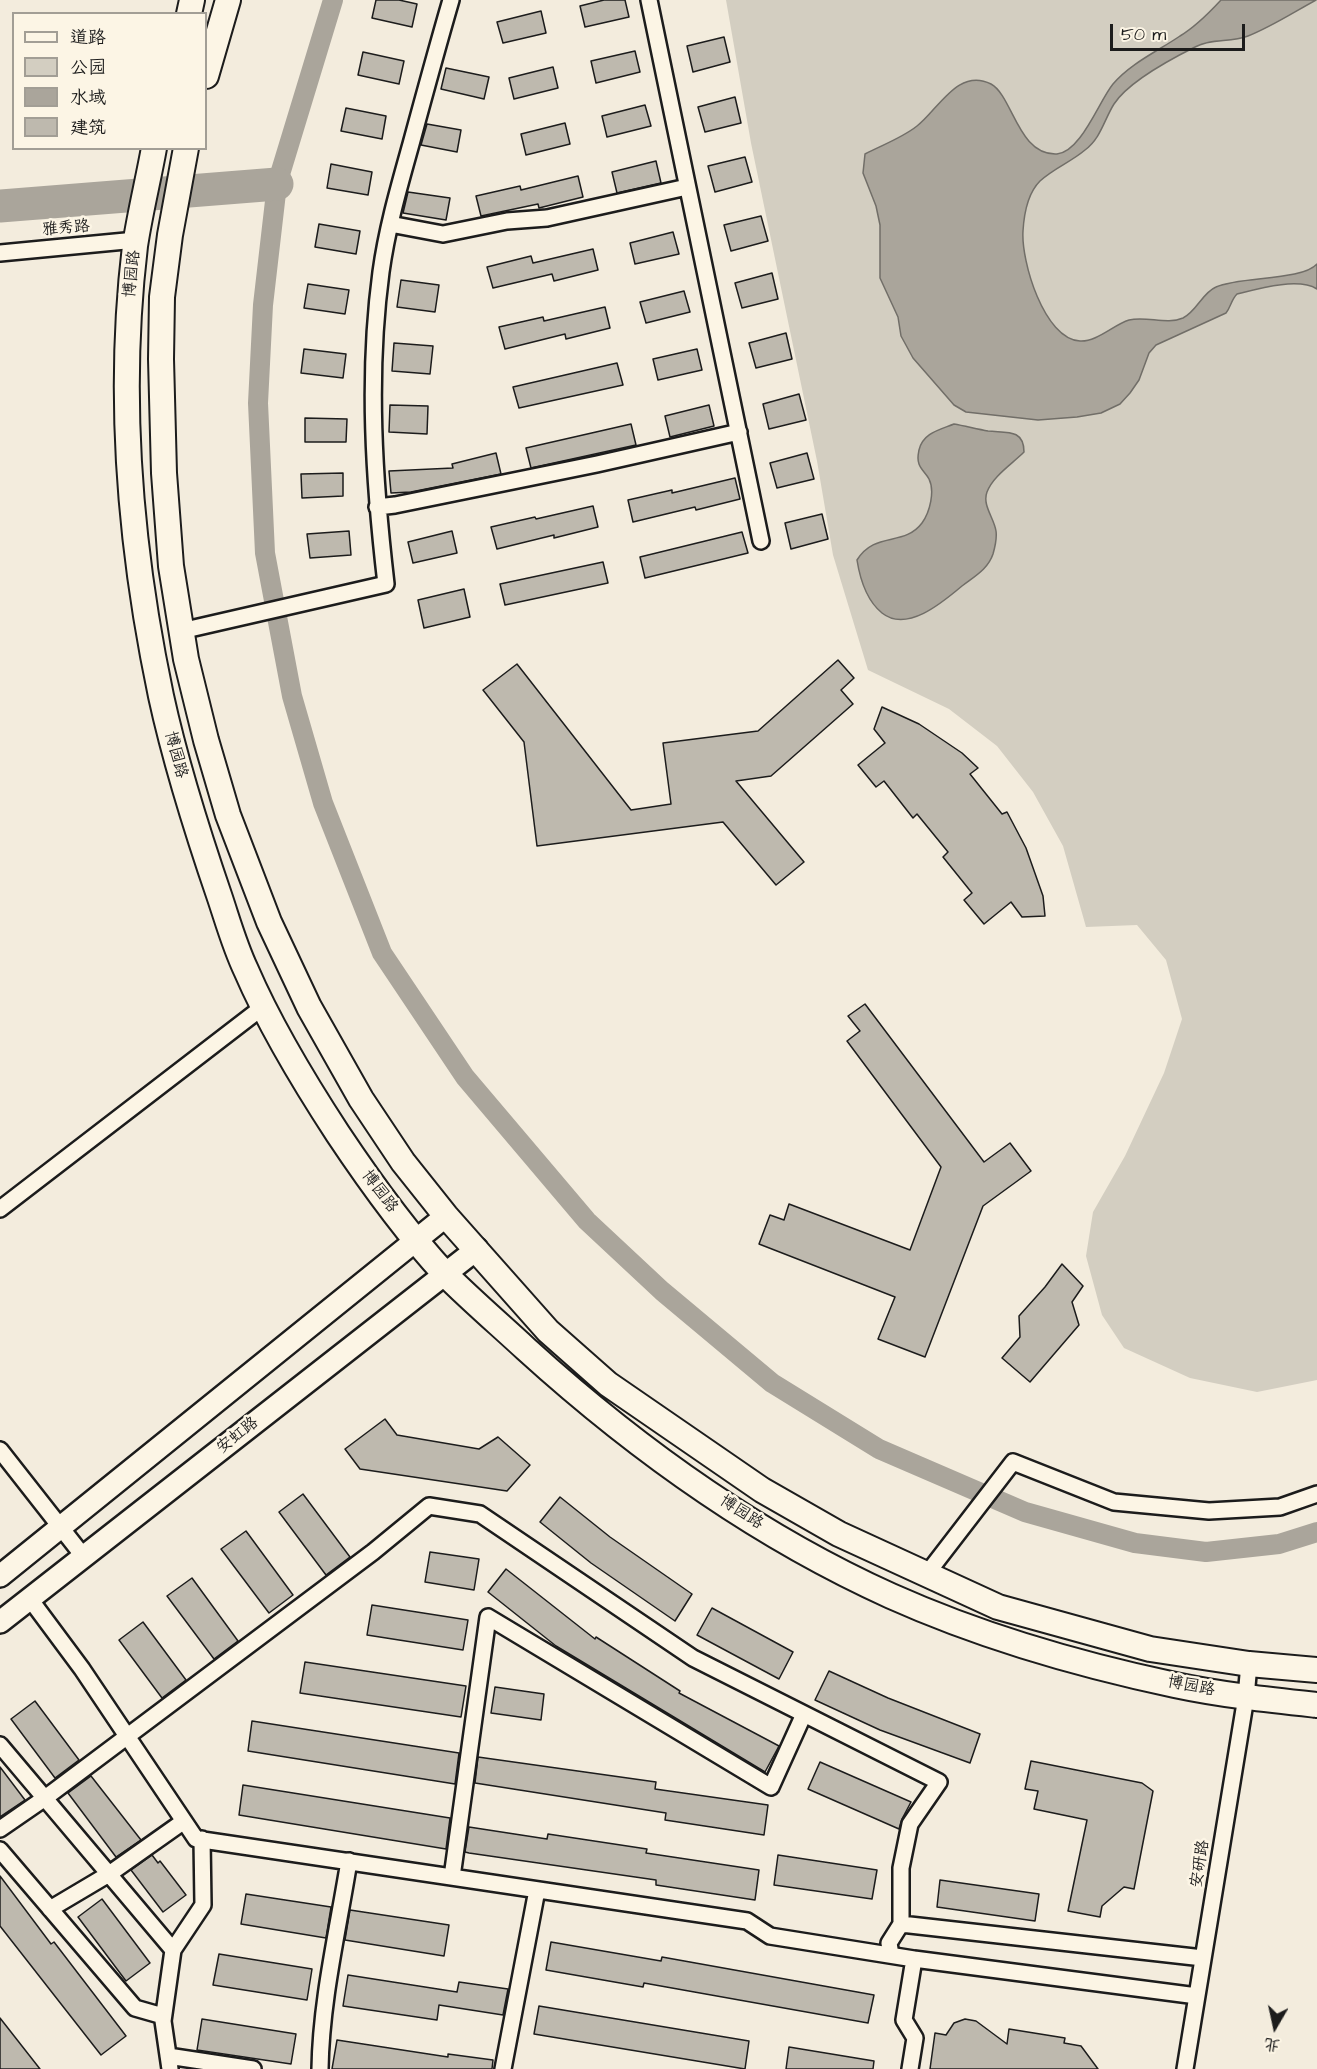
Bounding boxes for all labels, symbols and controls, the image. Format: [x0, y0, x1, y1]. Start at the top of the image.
legend [12, 12, 207, 150]
scale bar [1113, 12, 1248, 50]
text: 50 m [1121, 22, 1166, 47]
text: 道路 [70, 25, 106, 50]
text: 公园 [70, 55, 106, 80]
text: 水域 [70, 85, 106, 110]
text: 建筑 [70, 115, 106, 140]
street label: 雅秀路 [41, 217, 91, 241]
street label: 博园路 [121, 249, 145, 299]
street label: 博园路 [160, 729, 190, 781]
street label: 博园路 [357, 1167, 401, 1217]
street label: 安虹路 [213, 1414, 263, 1458]
street label: 博园路 [716, 1492, 766, 1534]
street label: 博园路 [1166, 1673, 1216, 1701]
street label: 安研路 [1188, 1839, 1214, 1889]
north arrow [1245, 1997, 1305, 2057]
text: 北 [1263, 2033, 1282, 2057]

